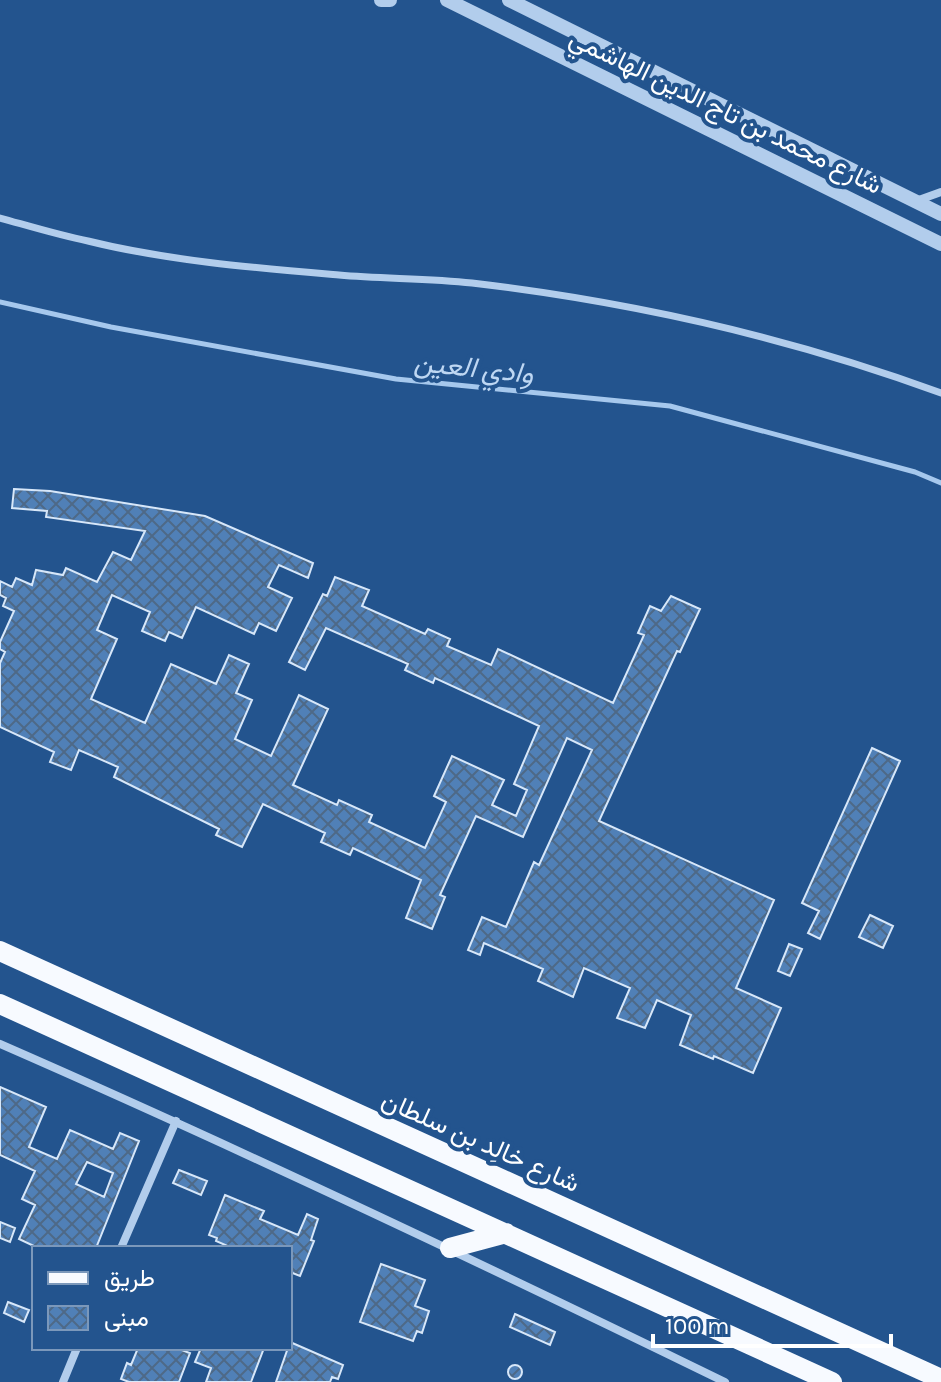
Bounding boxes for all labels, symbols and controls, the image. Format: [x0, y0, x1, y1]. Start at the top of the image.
street label: شارع محمد بن تاج الدين الهاشمي [562, 22, 887, 205]
water label: وادي العين [412, 345, 536, 396]
street label: شارع خالِد بن سلطان [376, 1084, 585, 1201]
legend [32, 1246, 292, 1350]
text: طريق [104, 1264, 155, 1293]
scale bar [653, 1298, 891, 1348]
text: مبنى [104, 1304, 149, 1332]
text: 100 m [665, 1312, 730, 1340]

